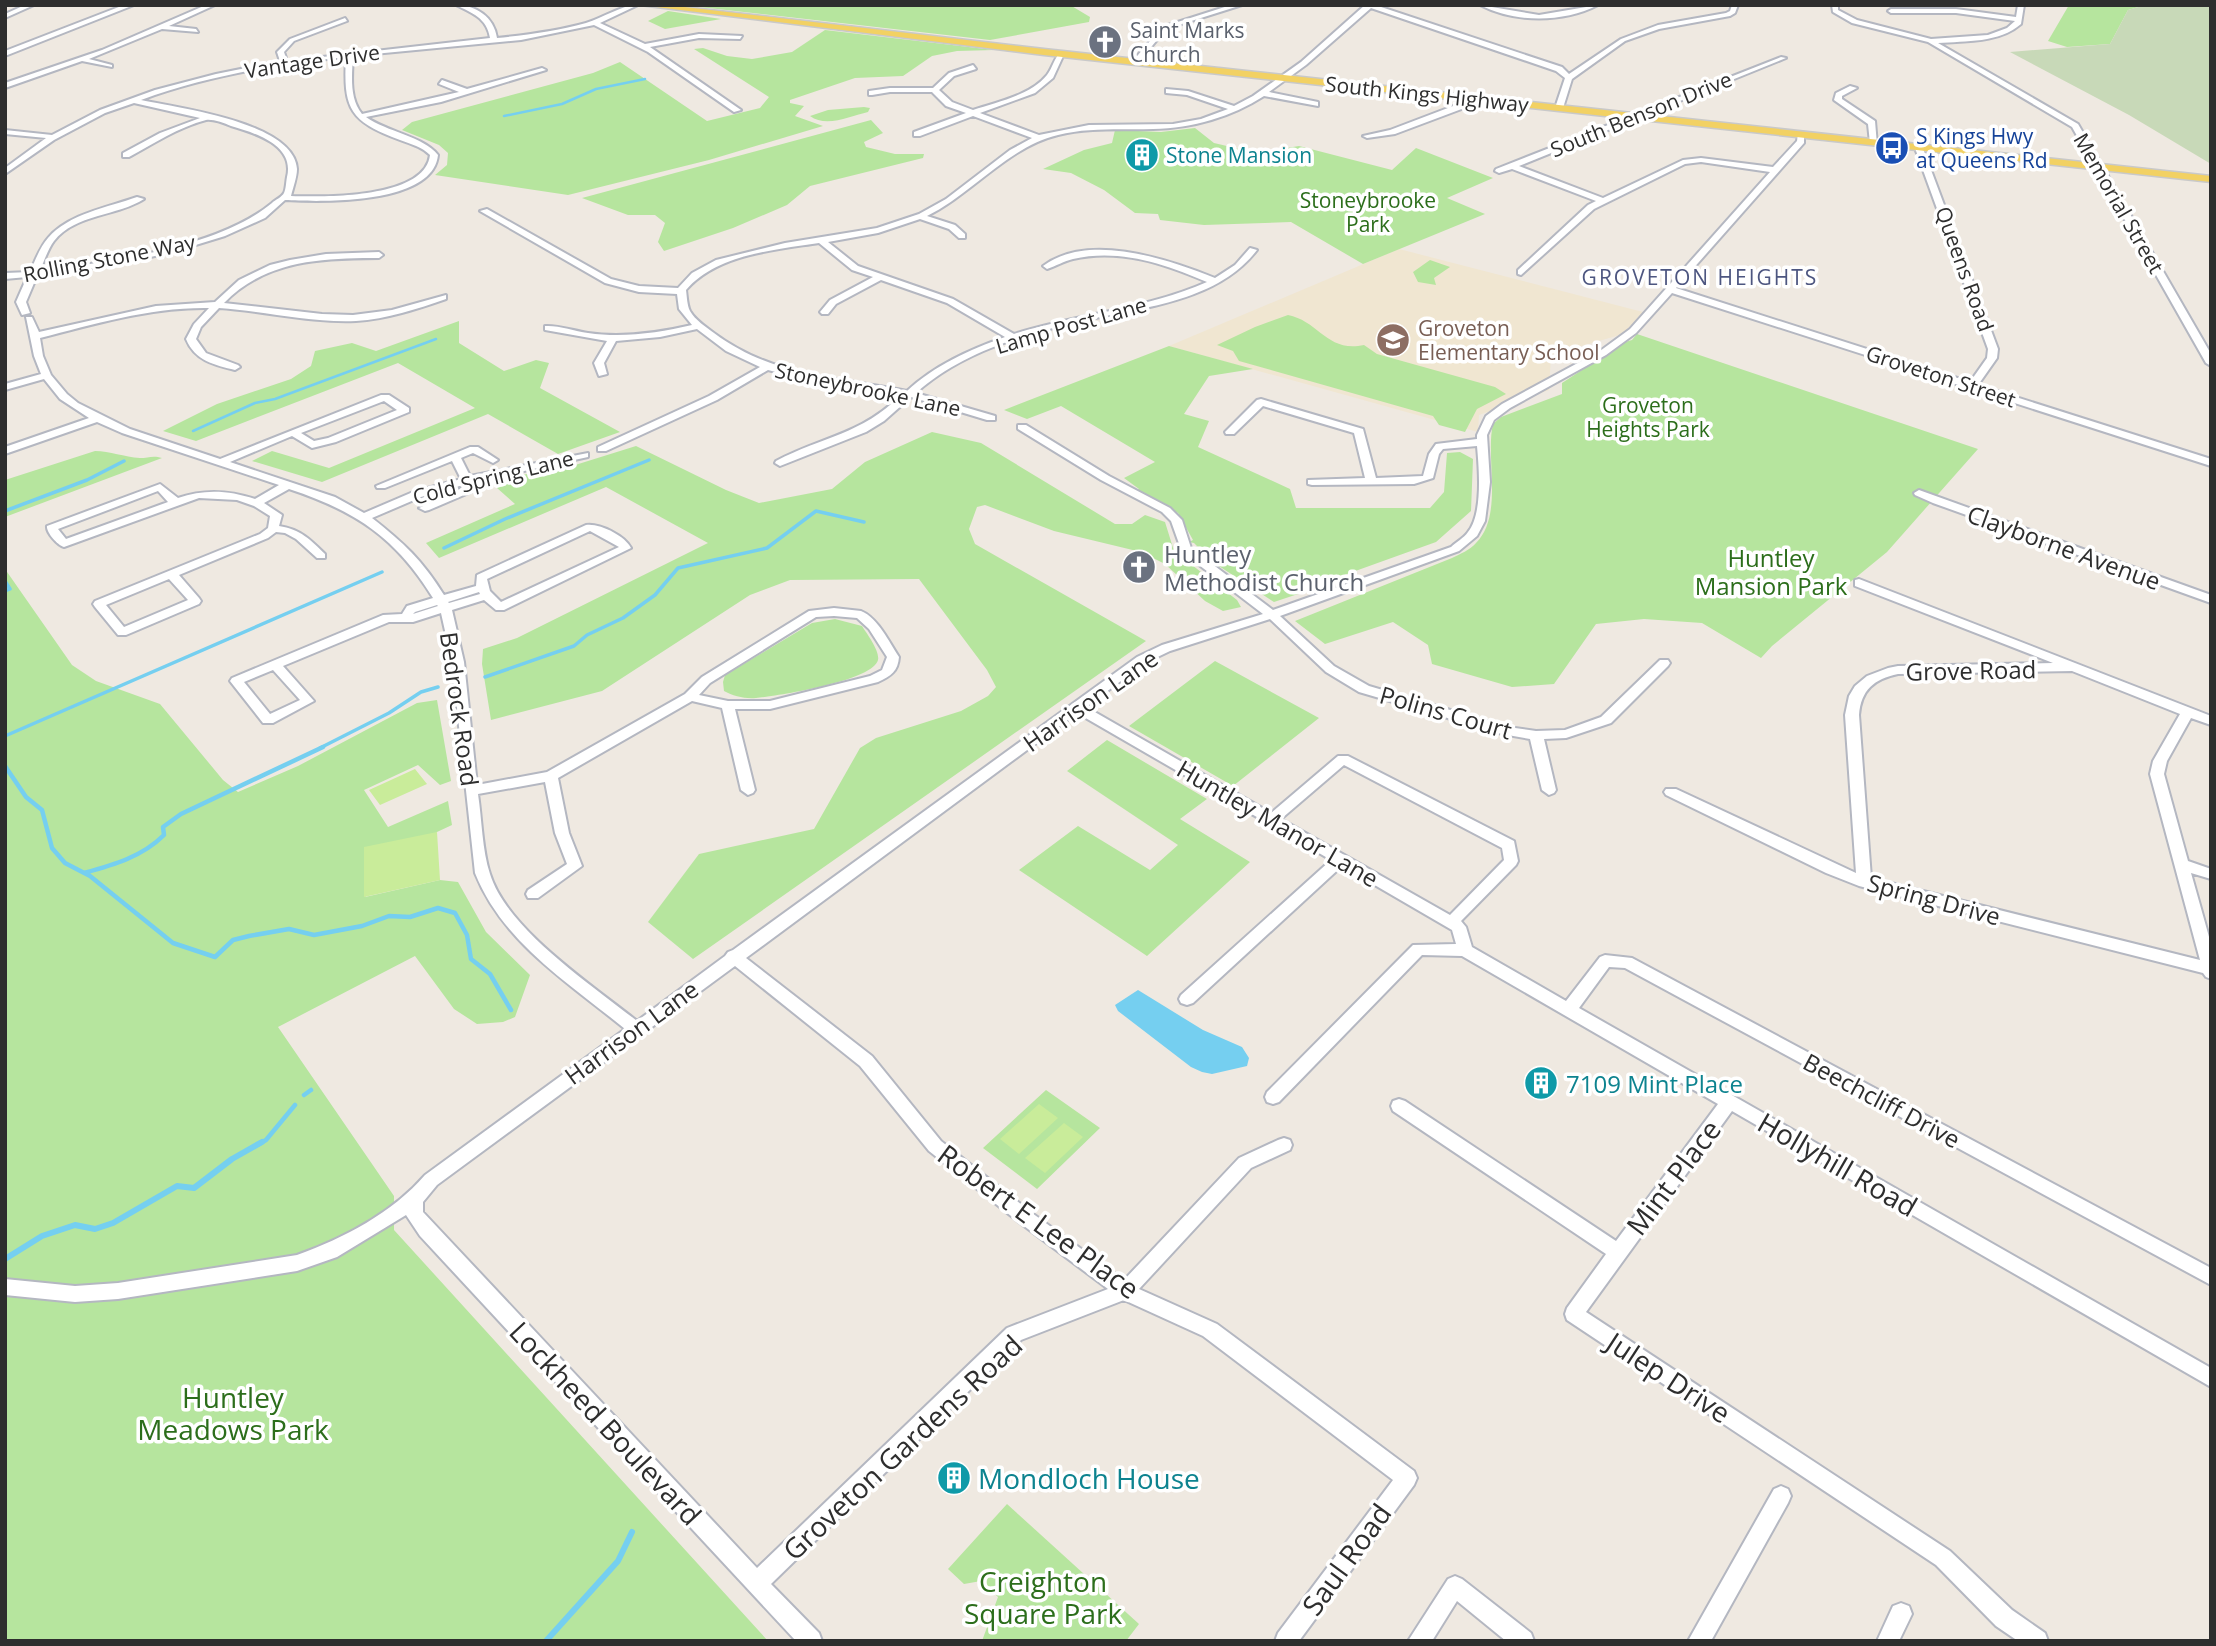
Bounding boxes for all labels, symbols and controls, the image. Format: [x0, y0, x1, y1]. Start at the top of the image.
place label: Saint Marks Church [1130, 16, 1245, 68]
church icon: Saint Marks Church [1086, 23, 1124, 61]
street label: Vantage Drive [243, 38, 381, 84]
street label: South Benson Drive [1546, 65, 1736, 163]
street label: South Kings Highway [1324, 69, 1531, 119]
place label: S Kings Hwy at Queens Rd [1916, 122, 2048, 174]
street label: Memorial Street [2067, 128, 2171, 278]
bus stop icon: S Kings Hwy at Queens Rd [1873, 129, 1911, 167]
building icon: Stone Mansion [1123, 136, 1161, 174]
place label: Stone Mansion [1166, 141, 1312, 169]
park label: Stoneybrooke Park [1300, 186, 1436, 238]
street label: Queens Road [1929, 203, 2001, 335]
street label: Rolling Stone Way [21, 228, 198, 288]
district label: GROVETON HEIGHTS [1582, 263, 1818, 291]
street label: Lamp Post Lane [992, 290, 1150, 360]
place label: Groveton Elementary School [1418, 314, 1600, 366]
school or university icon: Groveton Elementary School [1374, 321, 1412, 359]
street label: Groveton Street [1863, 339, 2019, 413]
street label: Stoneybrooke Lane [773, 356, 963, 422]
park label: Groveton Heights Park [1586, 391, 1710, 443]
street label: Cold Spring Lane [410, 443, 576, 511]
street label: Clayborne Avenue [1963, 497, 2165, 597]
place label: Huntley Methodist Church [1164, 537, 1364, 598]
park label: Huntley Mansion Park [1695, 541, 1848, 602]
church icon: Huntley Methodist Church [1120, 548, 1158, 586]
street label: Bedrock Road [433, 630, 487, 788]
street label: Harrison Lane [1016, 641, 1164, 759]
street label: Grove Road [1905, 652, 2037, 688]
street label: Polins Court [1376, 677, 1516, 747]
street label: Huntley Manor Lane [1171, 752, 1385, 894]
street label: Spring Drive [1864, 865, 2004, 933]
street label: Harrison Lane [558, 972, 704, 1092]
street label: Beechcliff Drive [1798, 1045, 1966, 1155]
building icon: 7109 Mint Place [1522, 1064, 1560, 1102]
place label: 7109 Mint Place [1566, 1067, 1743, 1100]
street label: Hollyhill Road [1751, 1103, 1925, 1225]
street label: Mint Place [1617, 1112, 1729, 1242]
street label: Robert E Lee Place [931, 1135, 1147, 1307]
street label: Lockheed Boulevard [502, 1313, 710, 1533]
street label: Julep Drive [1597, 1321, 1738, 1431]
street label: Groveton Gardens Road [774, 1326, 1030, 1568]
park label: Huntley Meadows Park [137, 1378, 329, 1448]
building icon: Mondloch House [935, 1459, 973, 1497]
place label: Mondloch House [978, 1459, 1200, 1497]
street label: Saul Road [1293, 1496, 1399, 1622]
park label: Creighton Square Park [964, 1562, 1122, 1632]

